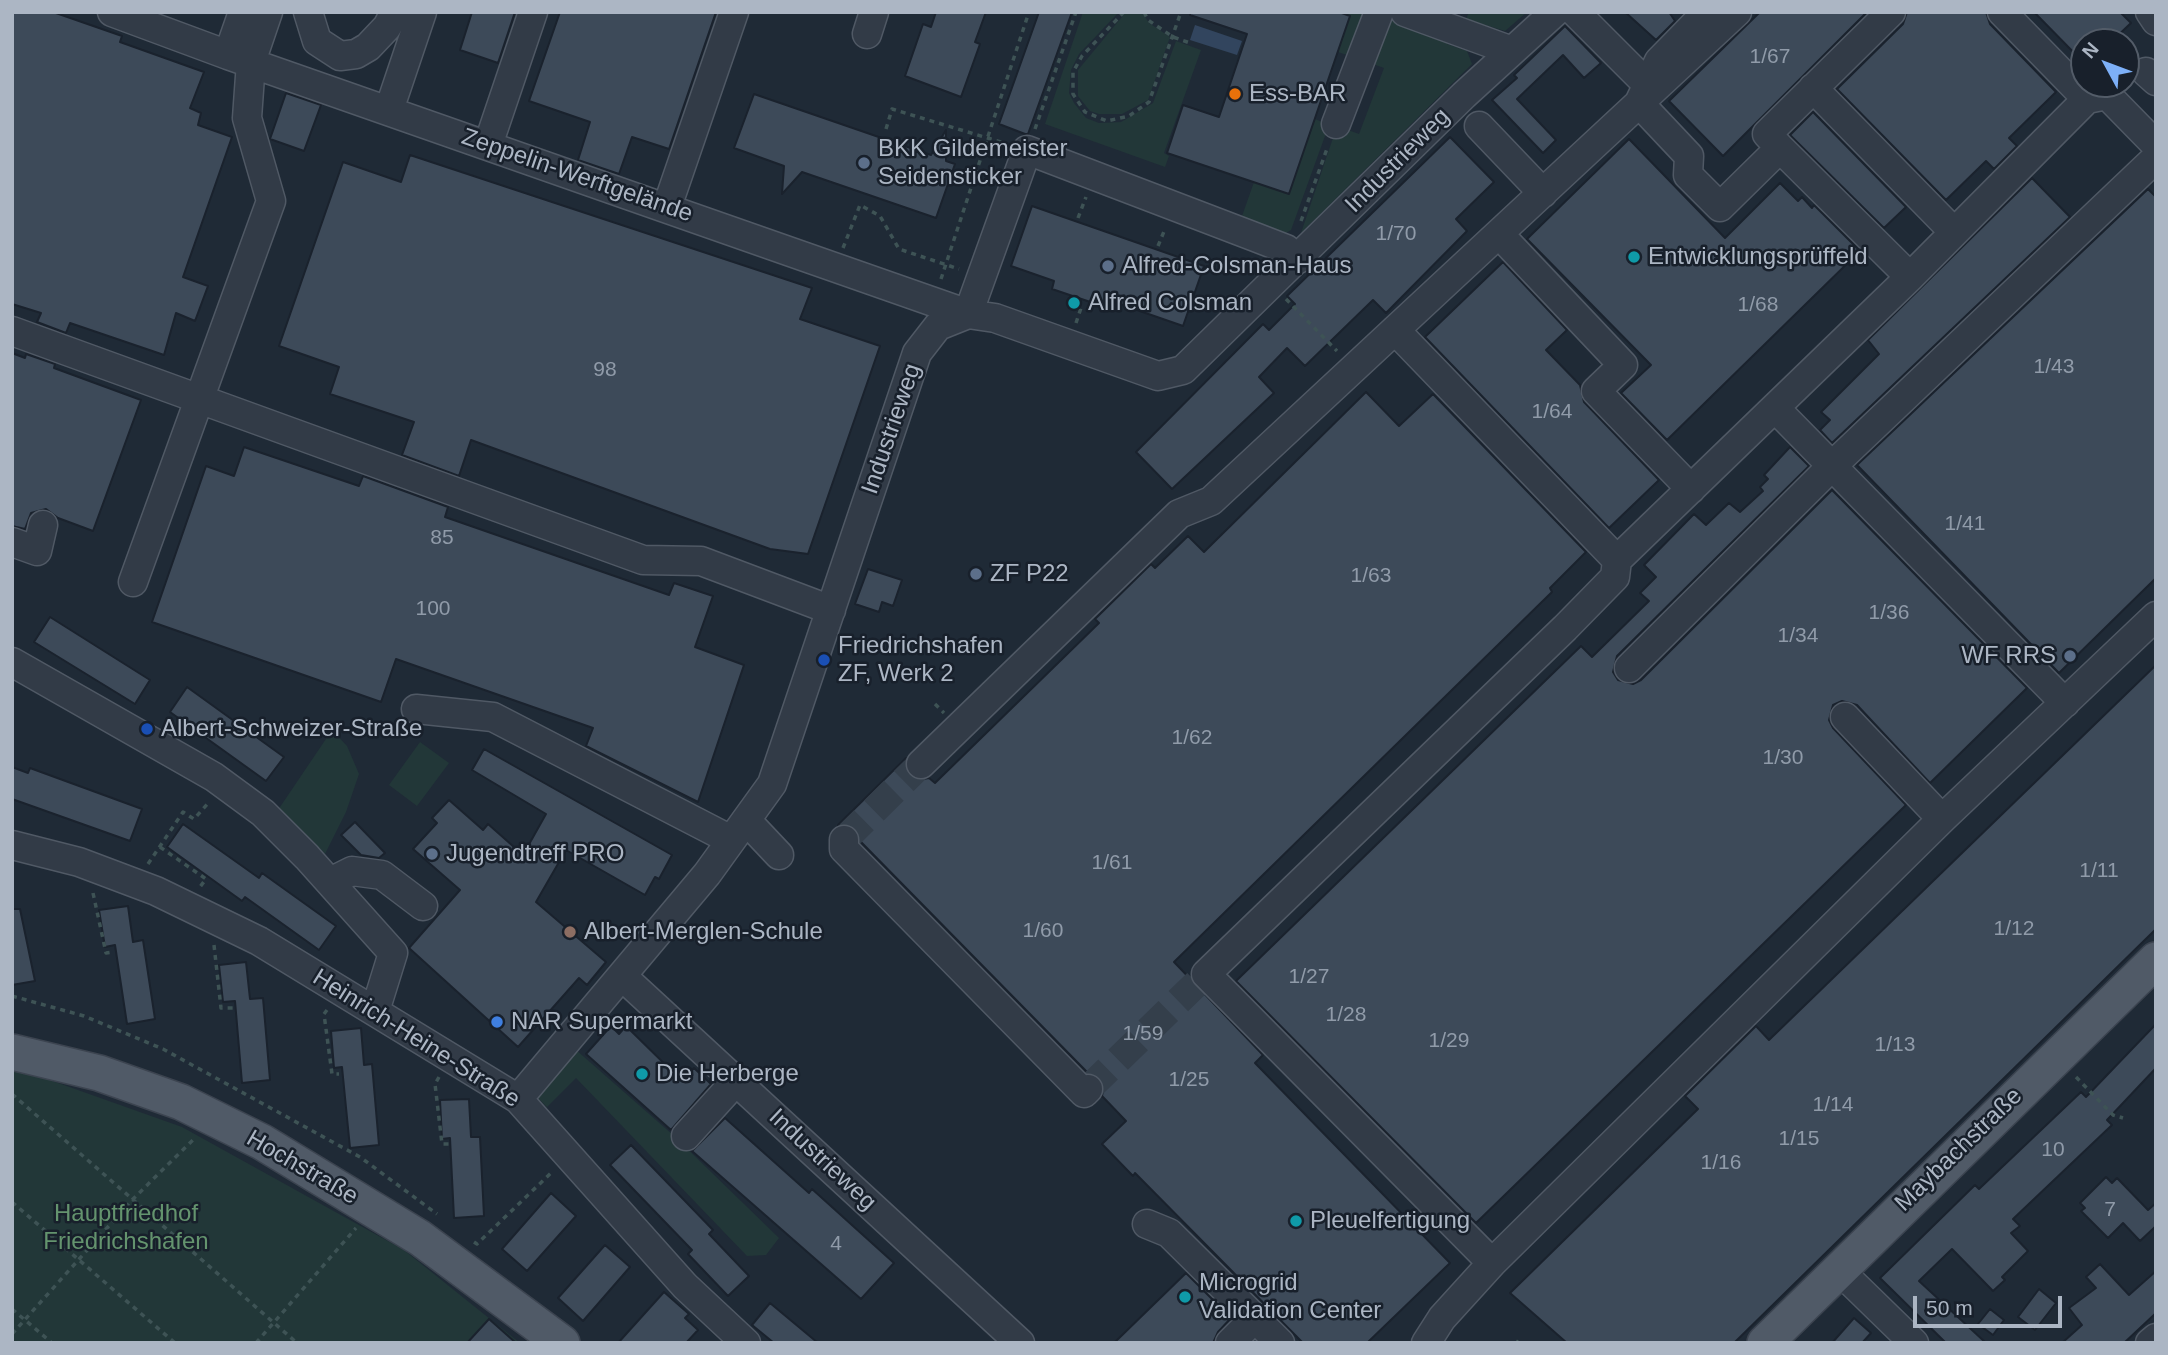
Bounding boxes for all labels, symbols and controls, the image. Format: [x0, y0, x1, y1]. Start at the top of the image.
north arrow [2070, 28, 2140, 98]
text: N [2078, 38, 2103, 62]
house number: 1/67 [1750, 44, 1790, 70]
place label: Ess-BAR [1249, 80, 1346, 108]
marker: Ess-BAR [1227, 86, 1243, 102]
street label: Industrieweg [1340, 103, 1456, 219]
street label: Zeppelin-Werftgelände [458, 123, 696, 229]
place label: BKK Gildemeister Seidensticker [878, 135, 1067, 191]
marker: BKK Gildemeister Seidensticker [856, 155, 872, 171]
house number: 1/70 [1376, 221, 1416, 247]
place label: Entwicklungsprüffeld [1648, 243, 1868, 271]
marker: Entwicklungsprüffeld [1626, 249, 1642, 265]
place label: Alfred-Colsman-Haus [1122, 252, 1351, 280]
marker: Alfred-Colsman-Haus [1100, 258, 1116, 274]
place label: Alfred Colsman [1088, 289, 1252, 317]
house number: 1/68 [1738, 292, 1778, 318]
marker: Alfred Colsman [1066, 295, 1082, 311]
house number: 1/43 [2034, 354, 2074, 380]
house number: 98 [593, 357, 617, 383]
street label: Industrieweg [856, 360, 928, 498]
house number: 1/64 [1532, 399, 1572, 425]
house number: 1/41 [1945, 511, 1985, 537]
house number: 85 [430, 525, 454, 551]
place label: ZF P22 [990, 560, 1069, 588]
house number: 1/63 [1351, 563, 1391, 589]
marker: ZF P22 [968, 566, 984, 582]
house number: 100 [415, 596, 451, 622]
house number: 1/36 [1869, 600, 1909, 626]
house number: 1/34 [1778, 623, 1818, 649]
place label: Friedrichshafen ZF, Werk 2 [838, 632, 1003, 688]
place label: WF RRS [1961, 642, 2056, 670]
marker: WF RRS [2062, 648, 2078, 664]
marker: Friedrichshafen ZF, Werk 2 [816, 652, 832, 668]
place label: Albert-Schweizer-Straße [161, 715, 422, 743]
marker: Albert-Schweizer-Straße [139, 721, 155, 737]
house number: 1/62 [1172, 725, 1212, 751]
house number: 1/30 [1763, 745, 1803, 771]
place label: Jugendtreff PRO [446, 840, 624, 868]
marker: Jugendtreff PRO [424, 846, 440, 862]
house number: 1/61 [1092, 850, 1132, 876]
house number: 1/11 [2079, 858, 2119, 884]
house number: 1/12 [1994, 916, 2034, 942]
place label: Albert-Merglen-Schule [584, 918, 823, 946]
house number: 1/60 [1023, 918, 1063, 944]
marker: Albert-Merglen-Schule [562, 924, 578, 940]
street label: Heinrich-Heine-Straße [307, 964, 525, 1114]
house number: 1/27 [1289, 964, 1329, 990]
house number: 1/28 [1326, 1002, 1366, 1028]
place label: NAR Supermarkt [511, 1008, 692, 1036]
marker: NAR Supermarkt [489, 1014, 505, 1030]
house number: 1/59 [1123, 1021, 1163, 1047]
house number: 1/29 [1429, 1028, 1469, 1054]
house number: 1/13 [1875, 1032, 1915, 1058]
place label: Die Herberge [656, 1060, 799, 1088]
marker: Die Herberge [634, 1066, 650, 1082]
house number: 1/25 [1169, 1067, 1209, 1093]
street label: Maybachstraße [1890, 1082, 2028, 1218]
house number: 1/14 [1813, 1092, 1853, 1118]
street label: Industrieweg [762, 1103, 882, 1217]
street label: Hochstraße [241, 1125, 363, 1211]
house number: 1/15 [1779, 1126, 1819, 1152]
house number: 10 [2041, 1137, 2065, 1163]
house number: 1/16 [1701, 1150, 1741, 1176]
house number: 7 [2104, 1197, 2116, 1223]
park label: Hauptfriedhof Friedrichshafen [43, 1200, 209, 1256]
place label: Pleuelfertigung [1310, 1207, 1470, 1235]
marker: Pleuelfertigung [1288, 1213, 1304, 1229]
house number: 4 [830, 1231, 842, 1257]
place label: Microgrid Validation Center [1199, 1269, 1381, 1325]
scale bar [1916, 1282, 2065, 1326]
marker: Microgrid Validation Center [1177, 1289, 1193, 1305]
text: 50 m [1926, 1296, 1973, 1319]

